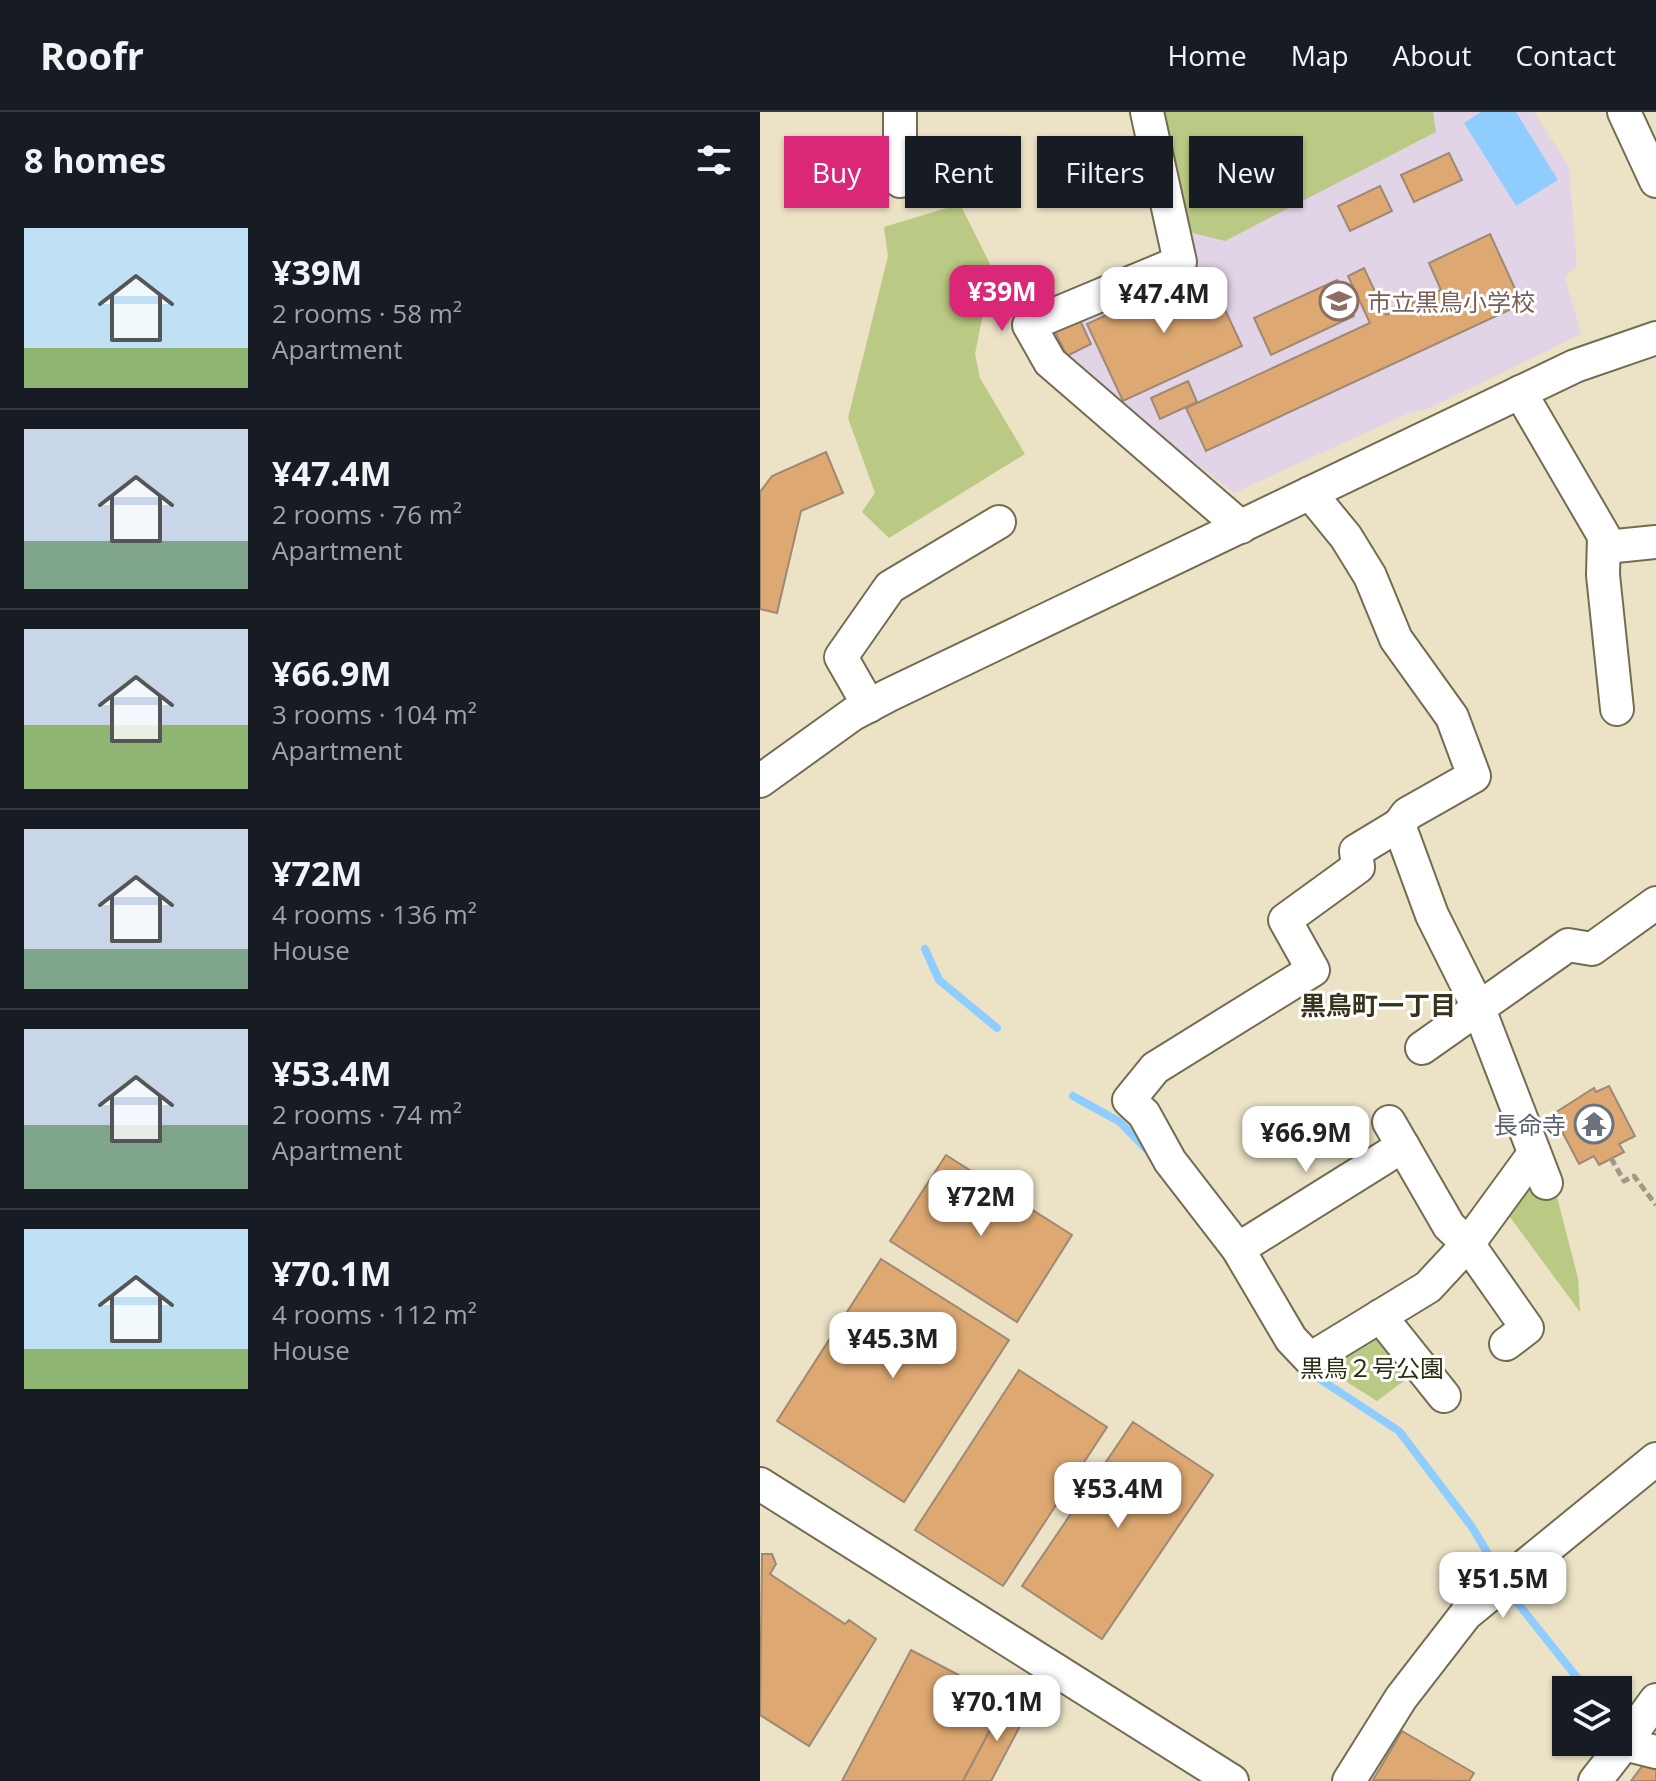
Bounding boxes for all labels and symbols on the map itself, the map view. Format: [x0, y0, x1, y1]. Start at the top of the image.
pin: ¥39M [955, 265, 1049, 333]
pin: ¥47.4M [1099, 267, 1229, 335]
school or university icon: 市立黒鳥小学校 [1318, 280, 1360, 322]
place label: 市立黒鳥小学校 [1367, 285, 1535, 318]
district label: 黒鳥町一丁目 [1300, 987, 1456, 1023]
temple icon: 長命寺 [1573, 1103, 1615, 1145]
pin: ¥66.9M [1241, 1106, 1371, 1174]
place label: 長命寺 [1494, 1108, 1566, 1141]
pin: ¥72M [934, 1170, 1028, 1238]
pin: ¥45.3M [828, 1312, 958, 1380]
park label: 黒鳥２号公園 [1300, 1351, 1444, 1384]
pin: ¥53.4M [1053, 1462, 1183, 1530]
pin: ¥51.5M [1438, 1552, 1568, 1620]
pin: ¥70.1M [932, 1675, 1062, 1743]

